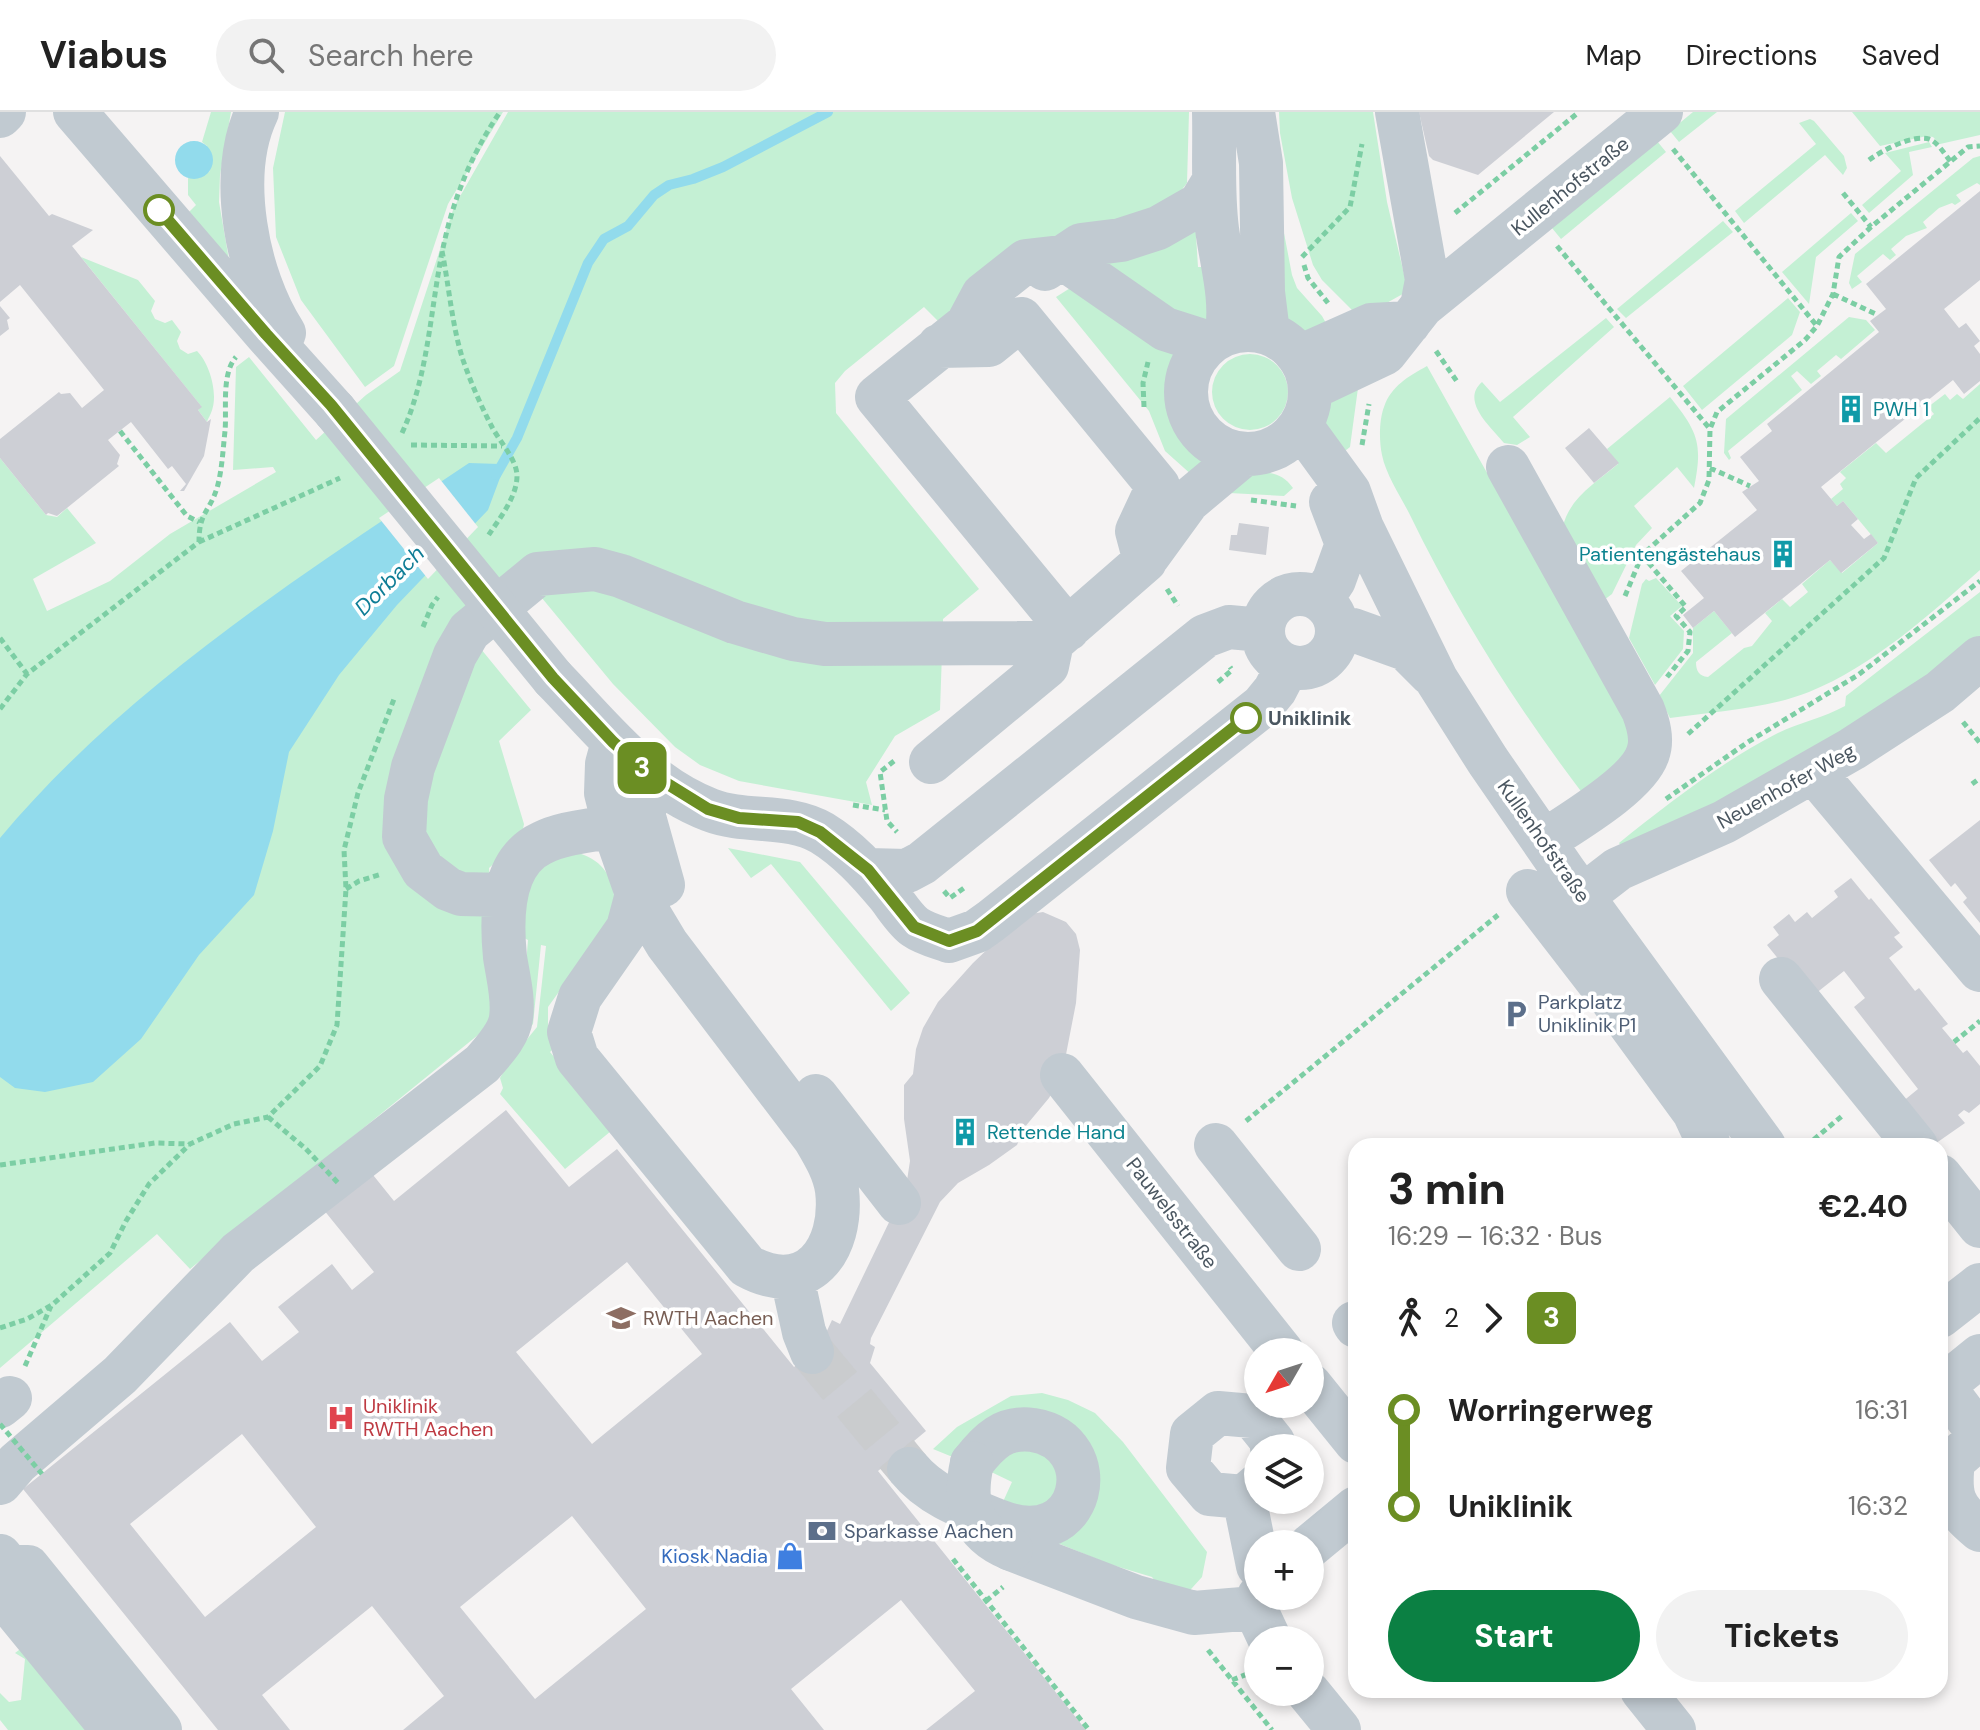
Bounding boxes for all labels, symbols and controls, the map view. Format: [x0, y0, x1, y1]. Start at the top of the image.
search box [216, 19, 776, 91]
text: Viabus [40, 30, 168, 80]
icon: search [244, 33, 288, 77]
text: Search here [308, 36, 474, 75]
text: Map [1585, 37, 1642, 74]
text: Directions [1686, 37, 1818, 74]
text: Saved [1862, 37, 1940, 74]
street label: Kullenhofstraße [1506, 130, 1634, 242]
unlabelled marker [144, 195, 174, 225]
building icon: PWH 1 [1836, 394, 1866, 424]
place label: PWH 1 [1873, 396, 1929, 422]
water label: Dorbach [348, 539, 431, 622]
building icon: Patientengästehaus [1768, 539, 1798, 569]
place label: Patientengästehaus [1579, 541, 1761, 567]
marker: Uniklinik [1231, 703, 1261, 733]
place label: Uniklinik [1268, 705, 1352, 731]
street label: Neuenhofer Weg [1712, 737, 1860, 835]
line badge: 3 [616, 742, 668, 794]
text: 3 [634, 749, 650, 786]
street label: Kullenhofstraße [1492, 774, 1596, 908]
place label: Parkplatz Uniklinik P1 [1538, 989, 1636, 1038]
parking icon: Parkplatz Uniklinik P1 [1501, 999, 1531, 1029]
building icon: Rettende Hand [950, 1117, 980, 1147]
place label: Rettende Hand [987, 1119, 1125, 1145]
street label: Pauwelsstraße [1120, 1152, 1224, 1274]
text: 3 min [1388, 1160, 1506, 1218]
text: €2.40 [1819, 1187, 1908, 1226]
text: 16:29 – 16:32 · Bus [1388, 1219, 1603, 1253]
icon: walk [1388, 1296, 1432, 1340]
icon: forward [1471, 1296, 1515, 1340]
text: 3 [1543, 1299, 1560, 1336]
text: 2 [1444, 1301, 1459, 1335]
school or university icon: RWTH Aachen [606, 1303, 636, 1333]
place label: RWTH Aachen [643, 1305, 774, 1331]
north arrow [1244, 1338, 1324, 1418]
map controls [1244, 1338, 1324, 1706]
text: Worringerweg [1448, 1391, 1654, 1430]
place label: Uniklinik RWTH Aachen [363, 1393, 494, 1442]
text: 16:31 [1855, 1393, 1908, 1427]
hospital icon: Uniklinik RWTH Aachen [326, 1403, 356, 1433]
button: layers [1244, 1434, 1324, 1514]
text: Uniklinik [1448, 1487, 1573, 1526]
text: 16:32 [1848, 1489, 1908, 1523]
bank icon: Sparkasse Aachen [807, 1516, 837, 1546]
place label: Sparkasse Aachen [844, 1518, 1014, 1544]
button: + [1244, 1530, 1324, 1610]
shop icon: Kiosk Nadia [775, 1541, 805, 1571]
place label: Kiosk Nadia [661, 1543, 768, 1569]
button: Start [1388, 1590, 1640, 1682]
button: Tickets [1656, 1590, 1908, 1682]
button: − [1244, 1626, 1324, 1706]

